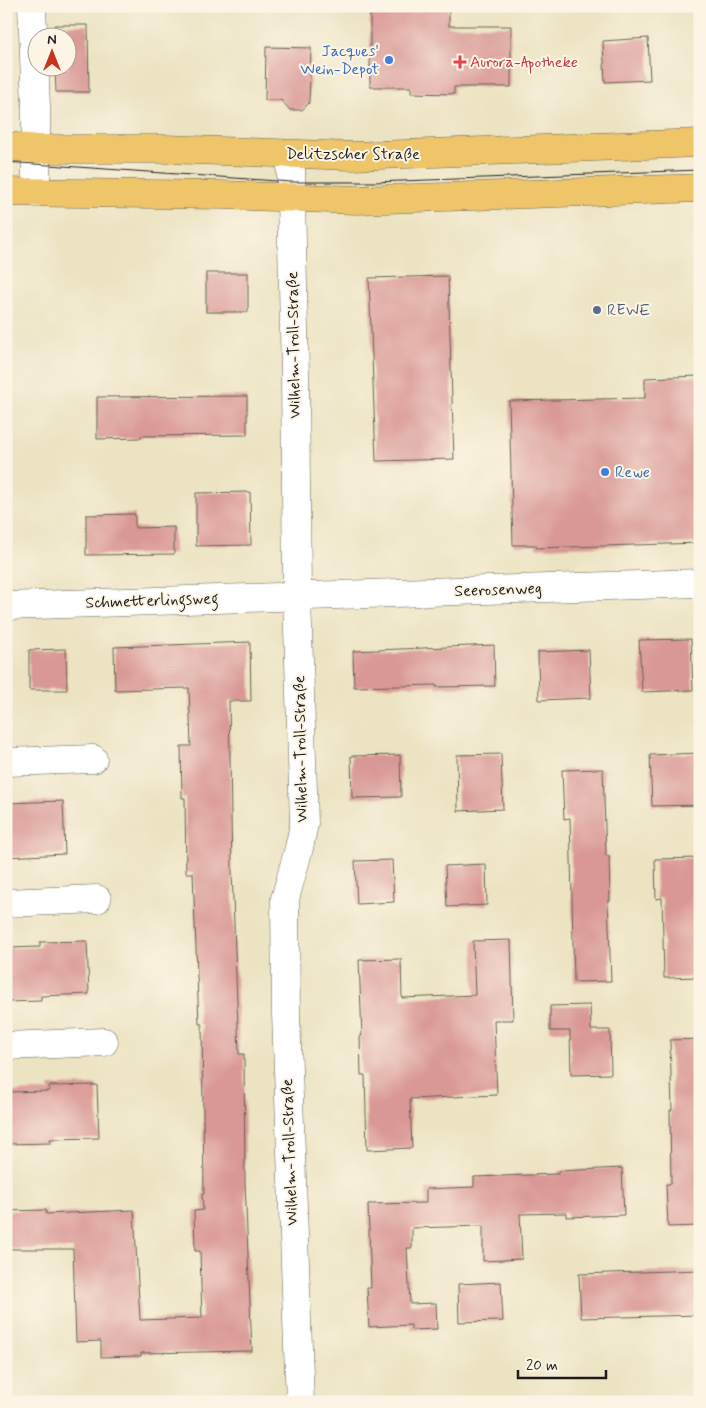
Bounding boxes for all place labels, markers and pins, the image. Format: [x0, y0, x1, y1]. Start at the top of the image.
place label: Jacques' Wein-Depot [300, 41, 379, 80]
place label: Aurora-Apotheke [470, 52, 578, 74]
marker: Jacques' Wein-Depot [383, 54, 395, 66]
marker: Aurora-Apotheke [454, 56, 466, 68]
place label: REWE [607, 300, 650, 321]
marker: REWE [591, 304, 603, 316]
place label: Rewe [615, 462, 650, 483]
marker: Rewe [599, 466, 611, 478]

